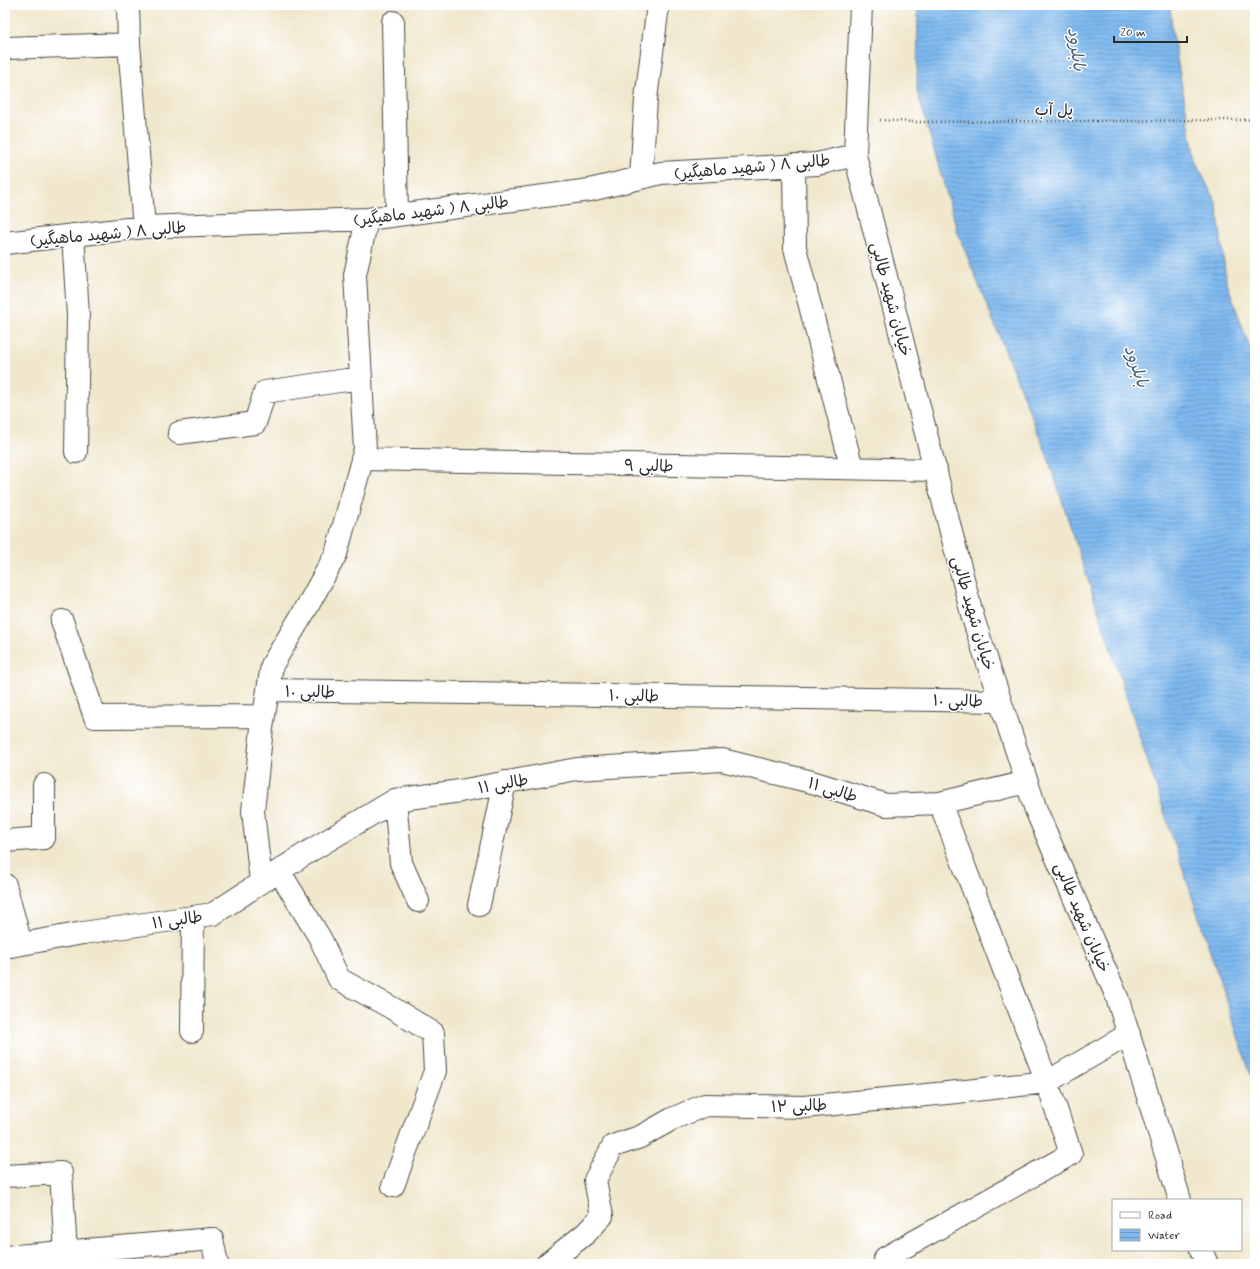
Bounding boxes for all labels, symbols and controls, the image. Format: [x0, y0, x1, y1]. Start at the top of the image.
scale bar [1114, 18, 1187, 44]
text: 20 m [1120, 25, 1146, 41]
water label: بابلرود [1062, 26, 1090, 73]
street label: پل آب [1035, 100, 1073, 121]
street label: طالبی ۸ ( شهید ماهیگیر) [673, 150, 831, 185]
street label: طالبی ۸ ( شهید ماهیگیر) [352, 192, 510, 231]
street label: طالبی ۸ ( شهید ماهیگیر) [29, 217, 187, 252]
street label: خیابان شهید طالبی [865, 240, 916, 359]
water label: بابلرود [1119, 342, 1154, 391]
street label: طالبی ۹ [624, 456, 674, 477]
street label: خیابان شهید طالبی [946, 554, 999, 673]
street label: طالبی ۱۰ [285, 682, 335, 703]
street label: طالبی ۱۰ [609, 686, 659, 707]
street label: طالبی ۱۰ [933, 691, 983, 712]
street label: طالبی ۱۱ [476, 770, 530, 799]
street label: طالبی ۱۱ [805, 773, 860, 808]
street label: خیابان شهید طالبی [1049, 859, 1114, 976]
street label: طالبی ۱۱ [151, 907, 204, 934]
street label: طالبی ۱۲ [771, 1095, 827, 1118]
legend [1112, 1199, 1242, 1251]
text: Road [1148, 1208, 1172, 1224]
text: Water [1148, 1228, 1180, 1244]

